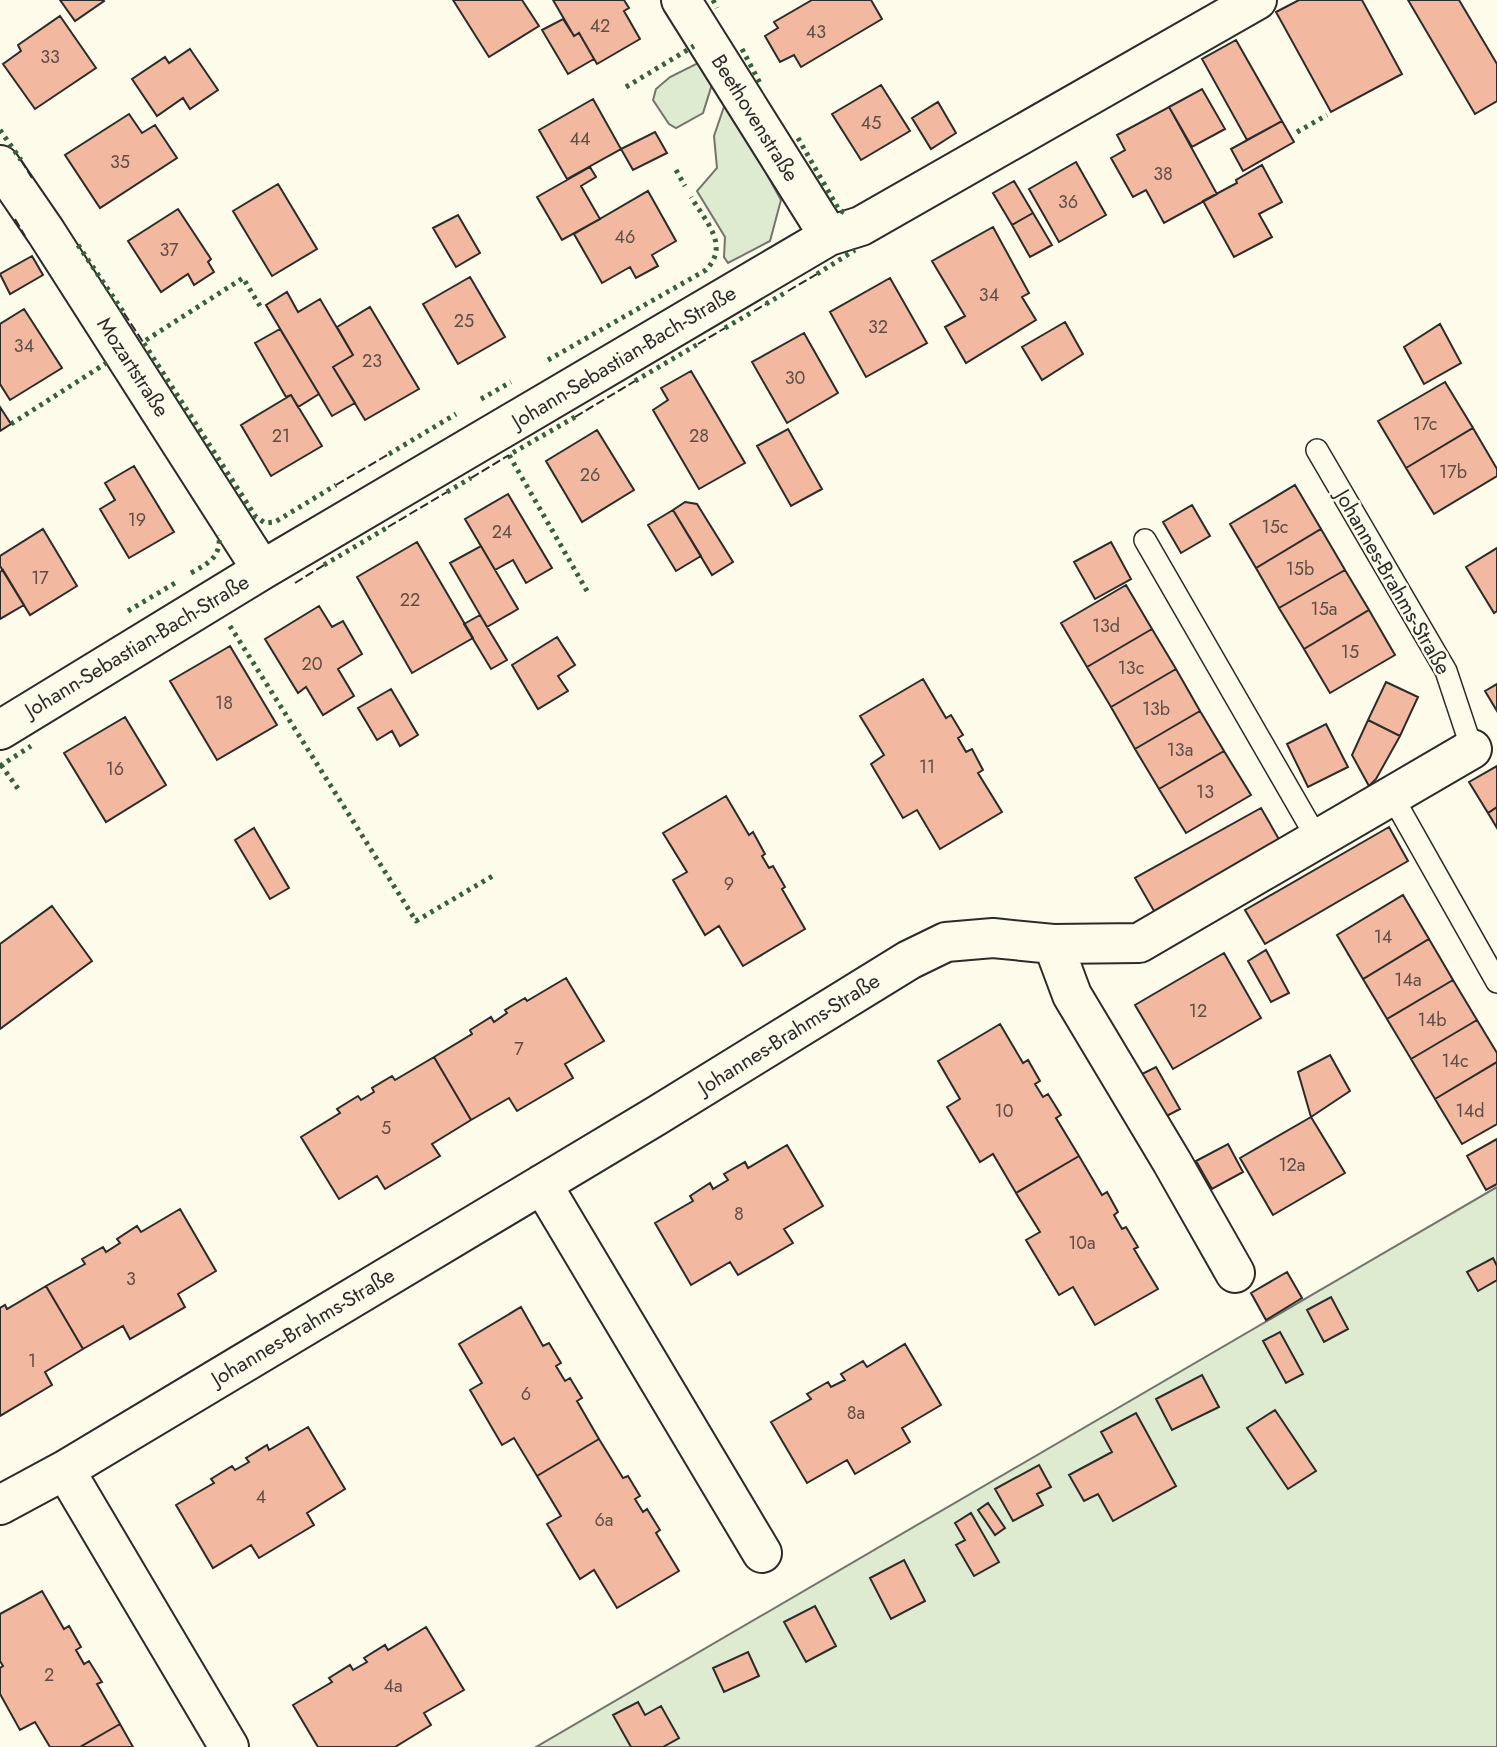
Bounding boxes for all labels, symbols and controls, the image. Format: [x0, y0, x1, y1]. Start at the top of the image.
house number: 42 [590, 13, 610, 39]
house number: 43 [806, 19, 826, 45]
house number: 33 [40, 44, 60, 70]
street label: Beethovenstraße [704, 49, 806, 188]
house number: 45 [861, 110, 881, 136]
house number: 44 [570, 126, 591, 152]
house number: 35 [110, 149, 130, 175]
house number: 38 [1153, 161, 1173, 187]
house number: 36 [1058, 189, 1078, 215]
house number: 46 [615, 224, 635, 250]
house number: 37 [159, 237, 179, 263]
street label: Johann-Sebastian-Bach-Straße [504, 278, 742, 438]
house number: 34 [979, 282, 999, 308]
house number: 25 [454, 308, 474, 334]
street label: Mozartstraße [89, 311, 177, 423]
house number: 32 [868, 314, 888, 340]
house number: 34 [14, 333, 34, 359]
house number: 23 [362, 348, 382, 374]
house number: 30 [785, 365, 806, 391]
house number: 17c [1413, 411, 1437, 437]
house number: 21 [272, 423, 290, 449]
house number: 28 [689, 423, 709, 449]
house number: 17b [1439, 459, 1467, 485]
house number: 26 [580, 462, 600, 488]
street label: Johannes-Brahms-Straße [1326, 481, 1458, 680]
house number: 19 [128, 507, 146, 533]
house number: 15c [1262, 514, 1288, 540]
house number: 24 [492, 519, 512, 545]
house number: 15b [1286, 556, 1314, 582]
house number: 17 [31, 565, 49, 591]
street label: Johann-Sebastian-Bach-Straße [17, 567, 255, 727]
house number: 22 [400, 587, 420, 613]
house number: 15a [1311, 596, 1337, 622]
house number: 13d [1092, 613, 1120, 639]
house number: 15 [1341, 639, 1359, 665]
house number: 20 [301, 651, 323, 677]
house number: 13c [1118, 655, 1144, 681]
house number: 18 [215, 690, 233, 716]
house number: 13b [1142, 696, 1170, 722]
house number: 13a [1167, 737, 1193, 763]
house number: 11 [919, 754, 935, 780]
house number: 16 [106, 756, 124, 782]
house number: 13 [1196, 779, 1214, 805]
house number: 9 [724, 871, 734, 897]
house number: 14 [1374, 924, 1392, 950]
street label: Johannes-Brahms-Straße [690, 966, 886, 1104]
house number: 14a [1394, 967, 1422, 993]
house number: 12 [1189, 998, 1207, 1024]
house number: 14b [1418, 1007, 1446, 1033]
house number: 7 [514, 1036, 524, 1062]
house number: 14c [1441, 1048, 1469, 1074]
house number: 10 [995, 1098, 1014, 1124]
house number: 14d [1456, 1098, 1484, 1124]
house number: 5 [381, 1115, 391, 1141]
house number: 12a [1279, 1152, 1306, 1178]
house number: 8 [734, 1201, 744, 1227]
house number: 10a [1068, 1230, 1096, 1256]
street label: Johannes-Brahms-Straße [203, 1260, 401, 1395]
house number: 3 [126, 1266, 136, 1292]
house number: 1 [28, 1348, 36, 1374]
house number: 6 [521, 1381, 531, 1407]
house number: 8a [847, 1400, 865, 1426]
house number: 4 [256, 1484, 266, 1510]
house number: 6a [594, 1507, 614, 1533]
house number: 2 [44, 1662, 54, 1688]
house number: 4a [383, 1673, 403, 1699]

